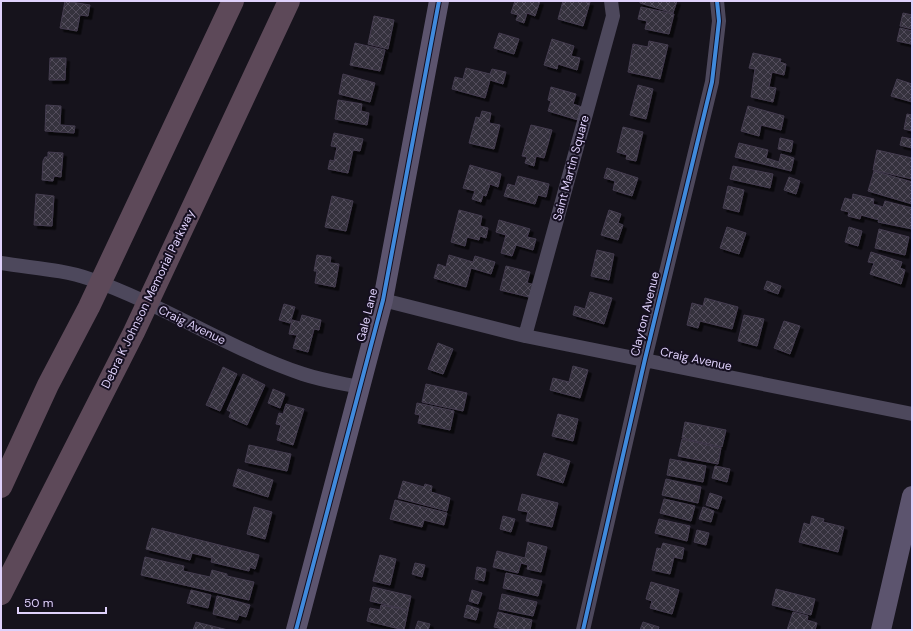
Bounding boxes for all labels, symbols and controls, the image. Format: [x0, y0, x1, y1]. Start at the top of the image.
street label: Saint Martin Square [549, 113, 593, 223]
street label: Debra K Johnson Memorial Parkway [98, 207, 199, 391]
street label: Clayton Avenue [627, 270, 663, 358]
street label: Gale Lane [353, 286, 381, 344]
street label: Craig Avenue [156, 302, 229, 348]
street label: Craig Avenue [659, 344, 734, 374]
scale bar [18, 589, 106, 615]
text: 50 m [24, 595, 53, 611]

